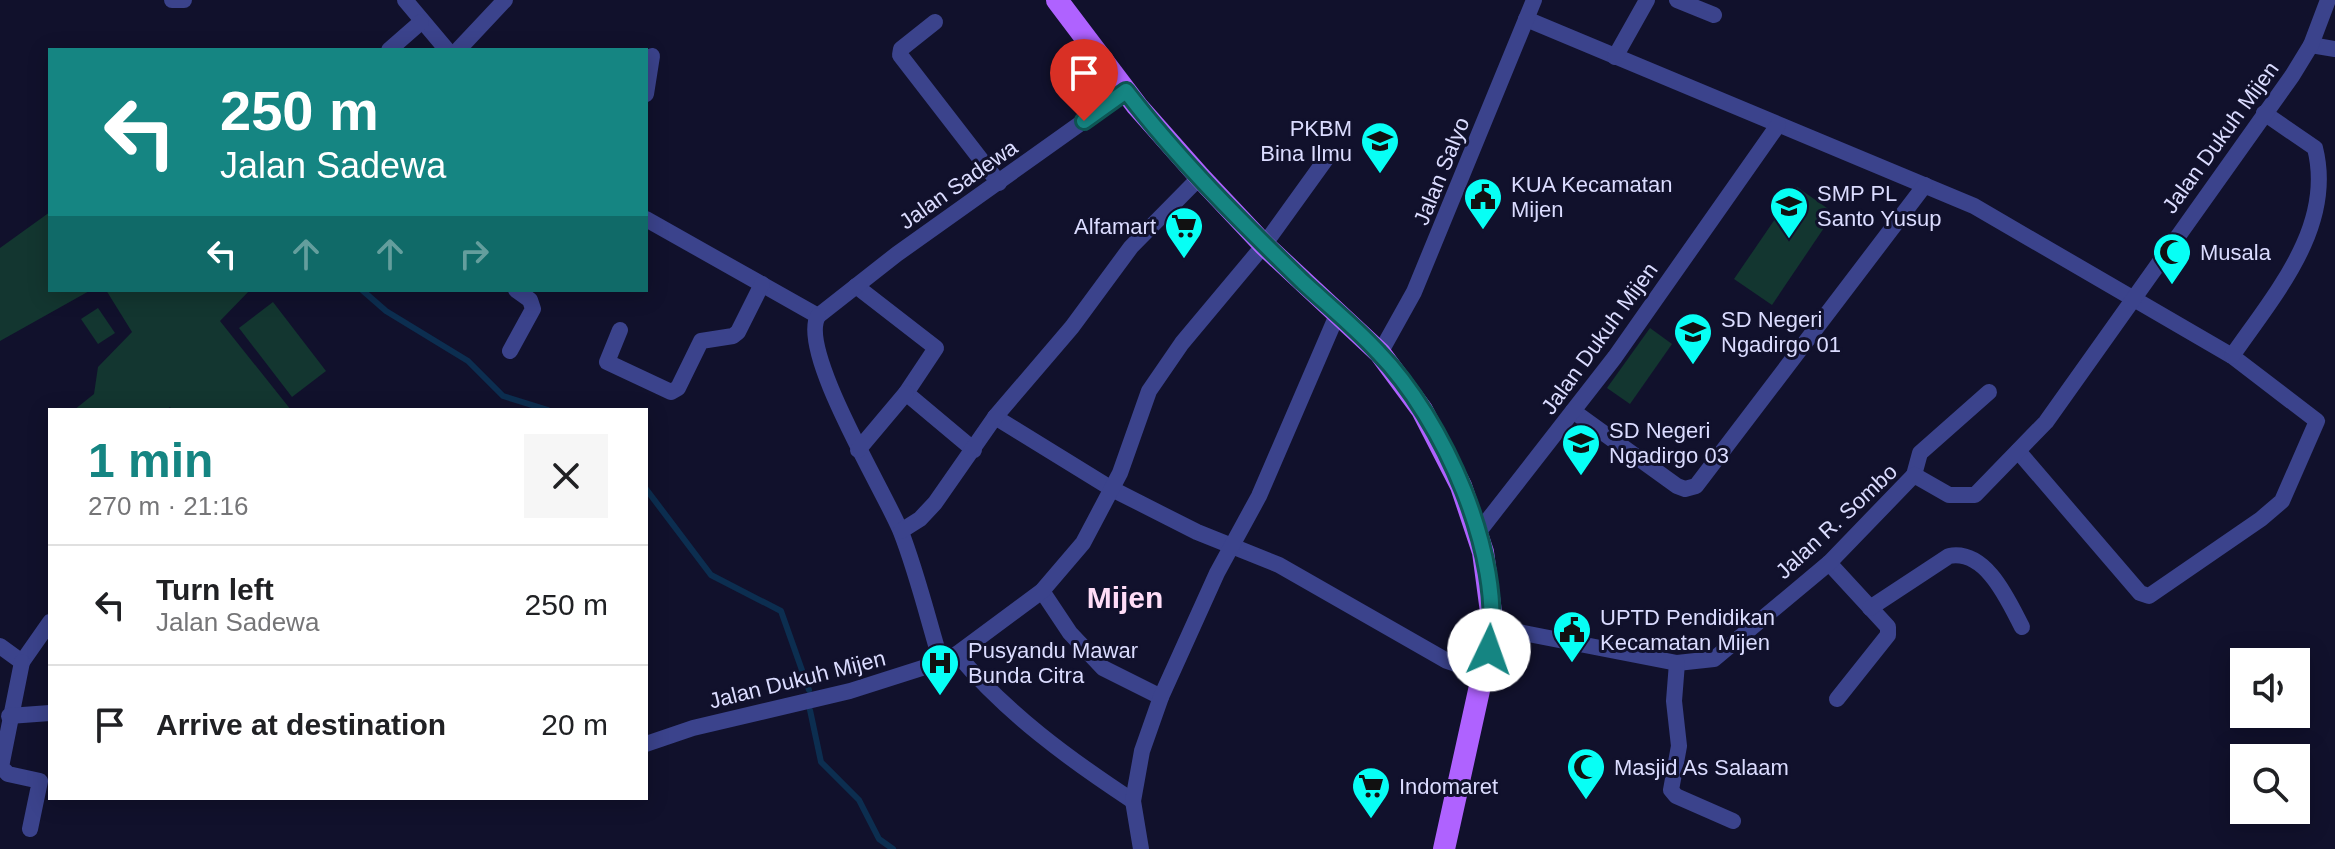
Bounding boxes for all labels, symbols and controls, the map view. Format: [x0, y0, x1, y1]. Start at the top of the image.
pin [1050, 39, 1118, 121]
icon: arrive [1062, 51, 1106, 95]
street label: Jalan Dukuh Mijen [2157, 57, 2284, 218]
text: 250 m [220, 79, 379, 142]
icon: left [88, 80, 192, 184]
street label: Jalan Salyo [1409, 114, 1474, 229]
place label: PKBM Bina Ilmu [1260, 116, 1352, 166]
school or university icon: PKBM Bina Ilmu [1359, 120, 1401, 175]
street label: Jalan Sadewa [895, 134, 1023, 234]
text: Jalan Sadewa [220, 145, 446, 186]
place label: KUA Kecamatan Mijen [1511, 172, 1672, 222]
public building icon: KUA Kecamatan Mijen [1462, 176, 1504, 231]
place label: SMP PL Santo Yusup [1817, 181, 1941, 231]
school or university icon: SMP PL Santo Yusup [1768, 185, 1810, 240]
supermarket icon: Alfamart [1163, 205, 1205, 260]
place label: Alfamart [1074, 214, 1156, 239]
mosque icon: Musala [2151, 231, 2193, 286]
icon: left [200, 232, 244, 276]
icon: ahead [284, 232, 328, 276]
icon: ahead [368, 232, 412, 276]
icon: right [452, 232, 496, 276]
place label: Musala [2200, 240, 2272, 265]
street label: Jalan Dukuh Mijen [1536, 258, 1663, 419]
place label: SD Negeri Ngadirgo 01 [1721, 307, 1841, 357]
school or university icon: SD Negeri Ngadirgo 01 [1672, 311, 1714, 366]
place label: SD Negeri Ngadirgo 03 [1609, 418, 1729, 468]
school or university icon: SD Negeri Ngadirgo 03 [1560, 422, 1602, 477]
text: 1 min [88, 434, 213, 487]
button: close [524, 434, 608, 518]
street label: Jalan R. Sombo [1771, 459, 1902, 584]
text: 270 m · 21:16 [88, 491, 248, 521]
text: Turn left [156, 573, 274, 606]
district label: Mijen [1087, 581, 1163, 614]
icon: left [88, 583, 132, 627]
text: 250 m [525, 588, 608, 621]
place label: UPTD Pendidikan Kecamatan Mijen [1600, 605, 1775, 655]
text: Jalan Sadewa [156, 607, 319, 637]
position arrow [1447, 608, 1531, 692]
public building icon: UPTD Pendidikan Kecamatan Mijen [1551, 609, 1593, 664]
place label: Pusyandu Mawar Bunda Citra [968, 638, 1138, 688]
hospital icon: Pusyandu Mawar Bunda Citra [919, 642, 961, 697]
street label: Jalan Dukuh Mijen [706, 645, 888, 714]
map controls [2230, 648, 2310, 824]
button: sound [2230, 648, 2310, 728]
icon: arrive [88, 703, 132, 747]
text: Arrive at destination [156, 708, 446, 741]
text: 20 m [541, 708, 608, 741]
button: search [2230, 744, 2310, 824]
mosque icon: Masjid As Salaam [1565, 746, 1607, 801]
place label: Masjid As Salaam [1614, 755, 1789, 780]
supermarket icon: Indomaret [1350, 765, 1392, 820]
place label: Indomaret [1399, 774, 1498, 799]

